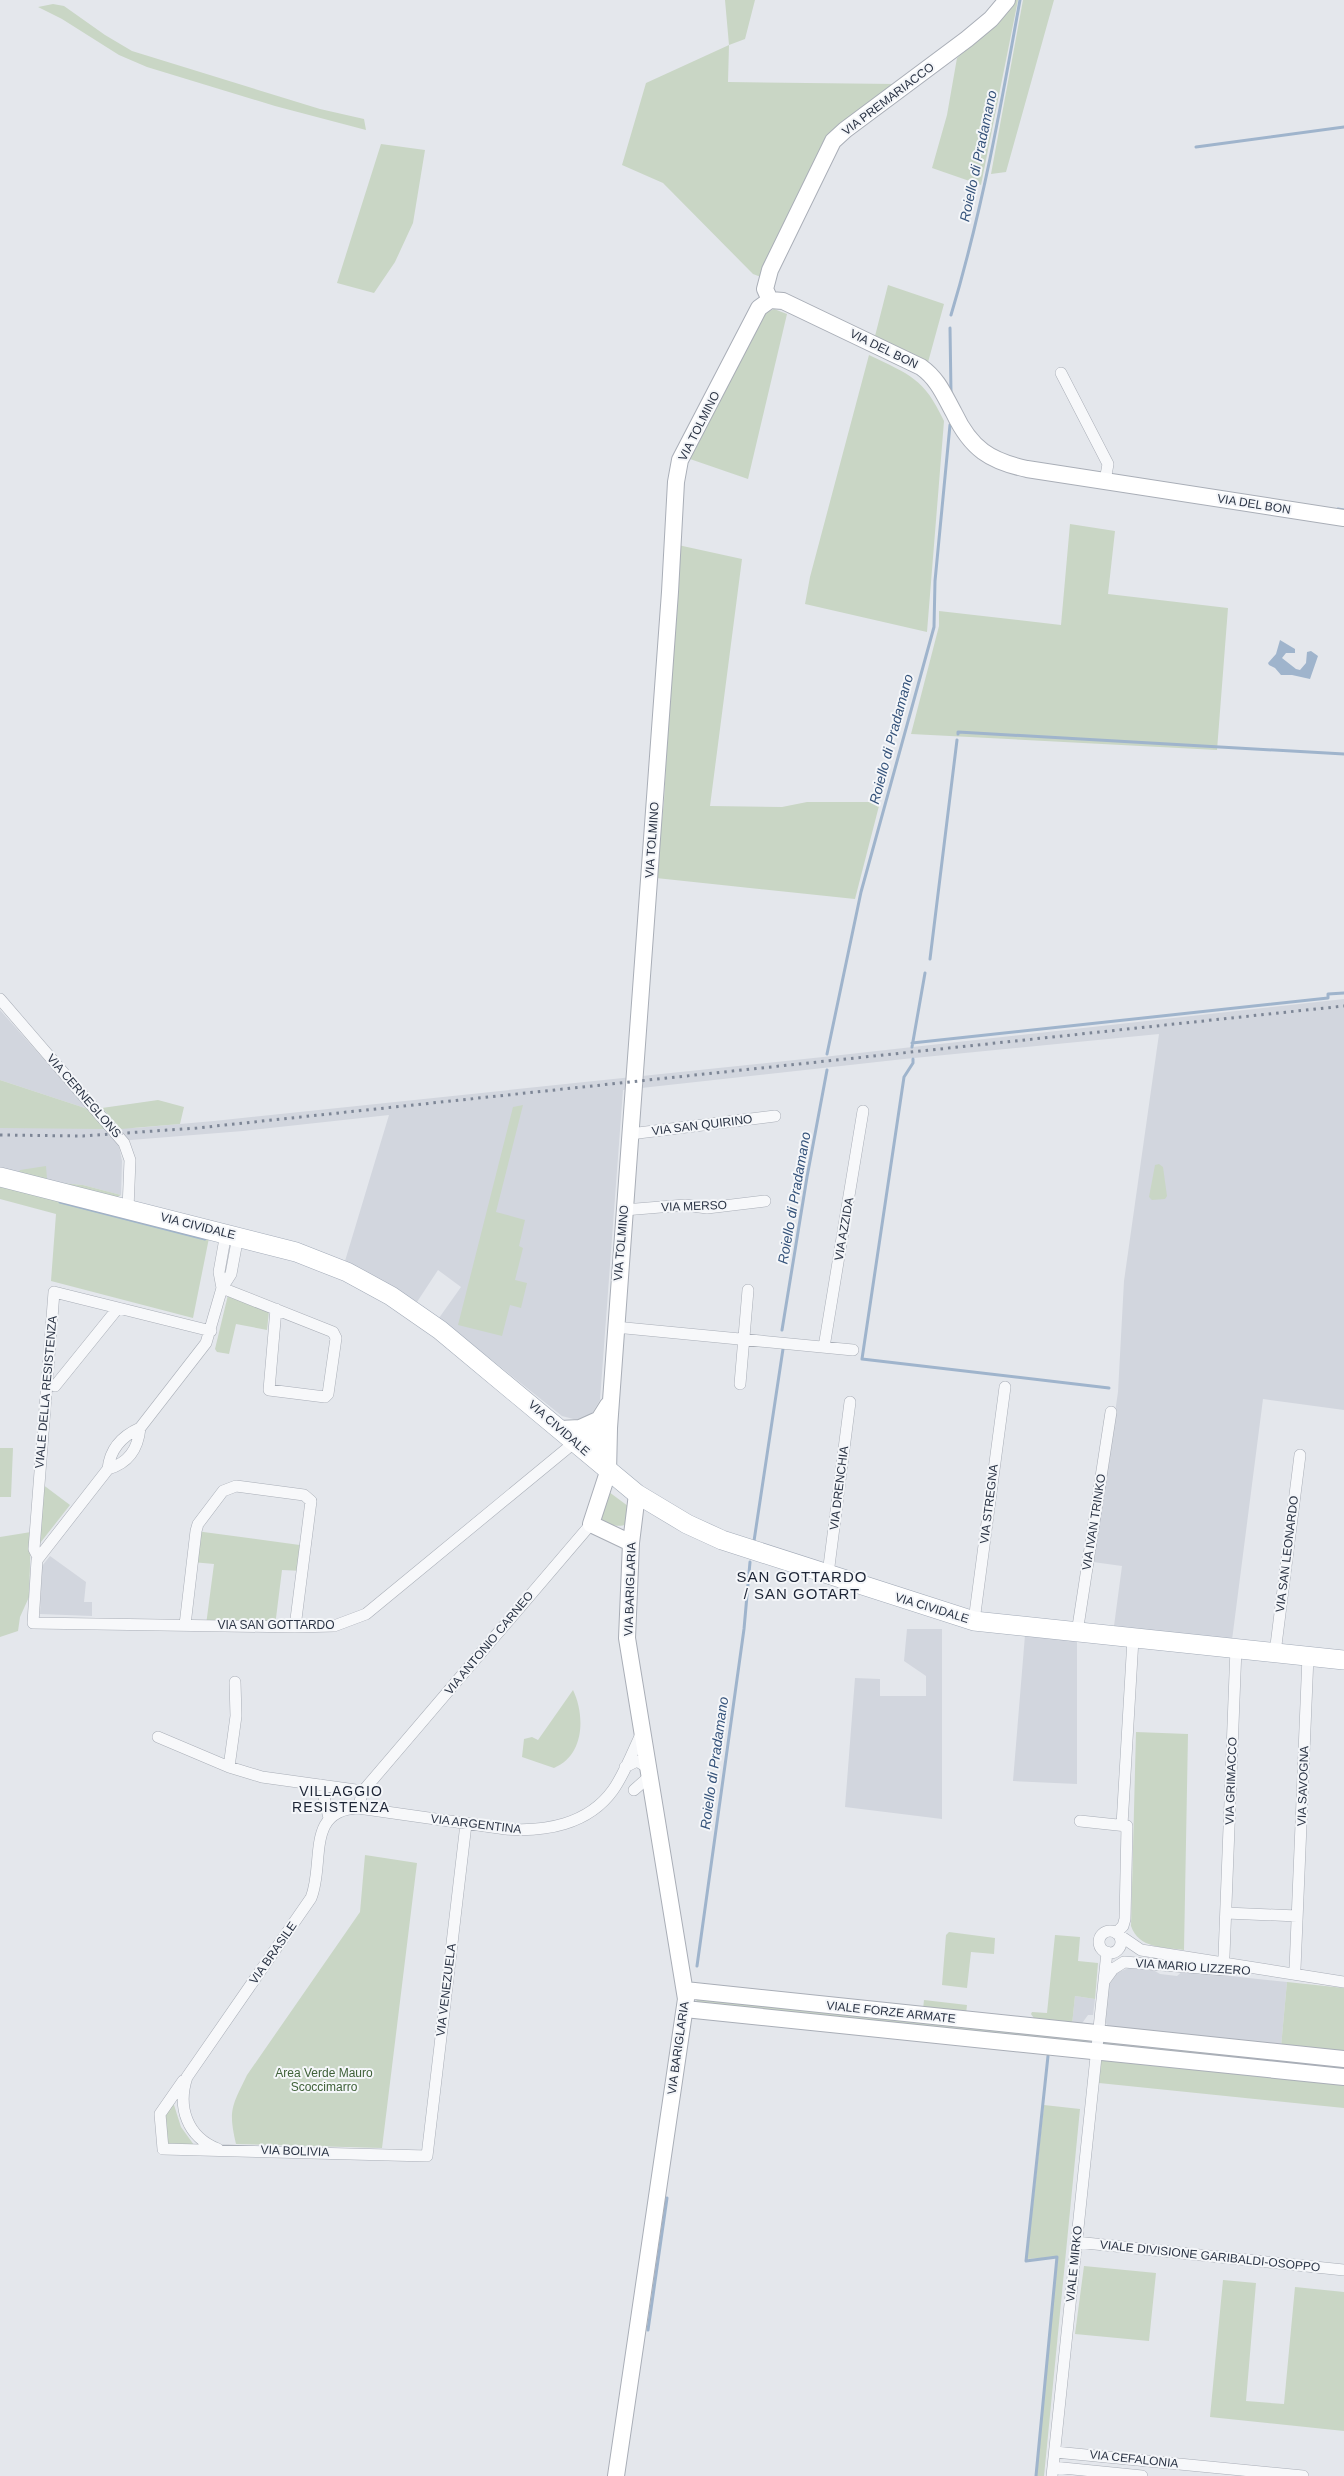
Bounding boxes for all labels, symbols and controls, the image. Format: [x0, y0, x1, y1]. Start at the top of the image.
street label: VIA PREMARIACCO [839, 60, 937, 138]
water label: Roiello di Pradamano [956, 89, 1000, 223]
street label: VIA DEL BON [848, 326, 920, 372]
street label: VIA TOLMINO [675, 389, 723, 463]
street label: VIA DEL BON [1216, 491, 1292, 517]
water label: Roiello di Pradamano [866, 672, 916, 806]
street label: VIA TOLMINO [642, 801, 662, 879]
street label: VIA CERNEGLONS [44, 1051, 124, 1141]
street label: VIA SAN QUIRINO [651, 1112, 753, 1138]
water label: Roiello di Pradamano [774, 1130, 814, 1265]
street label: VIA AZZIDA [832, 1196, 856, 1262]
street label: VIA MERSO [661, 1198, 727, 1214]
street label: VIA TOLMINO [611, 1204, 631, 1282]
street label: VIA CIVIDALE [159, 1210, 237, 1242]
street label: VIALE DELLA RESISTENZA [32, 1315, 60, 1469]
street label: VIA CIVIDALE [525, 1398, 593, 1458]
street label: VIA DRENCHIA [827, 1445, 851, 1531]
street label: VIA STREGNA [977, 1463, 1001, 1545]
street label: VIA IVAN TRINKO [1079, 1473, 1109, 1571]
street label: VIA SAN LEONARDO [1273, 1495, 1301, 1613]
street label: VIA BARIGLARIA [621, 1542, 639, 1636]
district label: SAN GOTTARDO / SAN GOTART [737, 1568, 867, 1602]
street label: VIA ANTONIO CARNEO [442, 1589, 536, 1697]
street label: VIA CIVIDALE [893, 1590, 971, 1626]
street label: VIA SAN GOTTARDO [217, 1618, 335, 1632]
water label: Roiello di Pradamano [697, 1695, 731, 1830]
street label: VIA GRIMACCO [1222, 1737, 1240, 1825]
street label: VIA SAVOGNA [1295, 1746, 1311, 1826]
district label: VILLAGGIO RESISTENZA [292, 1783, 390, 1815]
street label: VIA ARGENTINA [430, 1811, 522, 1837]
street label: VIA BRASILE [246, 1919, 300, 1987]
street label: VIA VENEZUELA [433, 1943, 459, 2037]
street label: VIA MARIO LIZZERO [1135, 1956, 1251, 1978]
street label: VIALE FORZE ARMATE [826, 1998, 956, 2026]
street label: VIA BARIGLARIA [665, 2000, 691, 2096]
park label: Area Verde Mauro Scoccimarro [275, 2066, 373, 2094]
street label: VIA BOLIVIA [260, 2143, 330, 2159]
street label: VIALE MIRKO [1063, 2225, 1085, 2303]
street label: VIALE DIVISIONE GARIBALDI-OSOPPO [1099, 2237, 1321, 2275]
street label: VIA CEFALONIA [1089, 2447, 1179, 2471]

